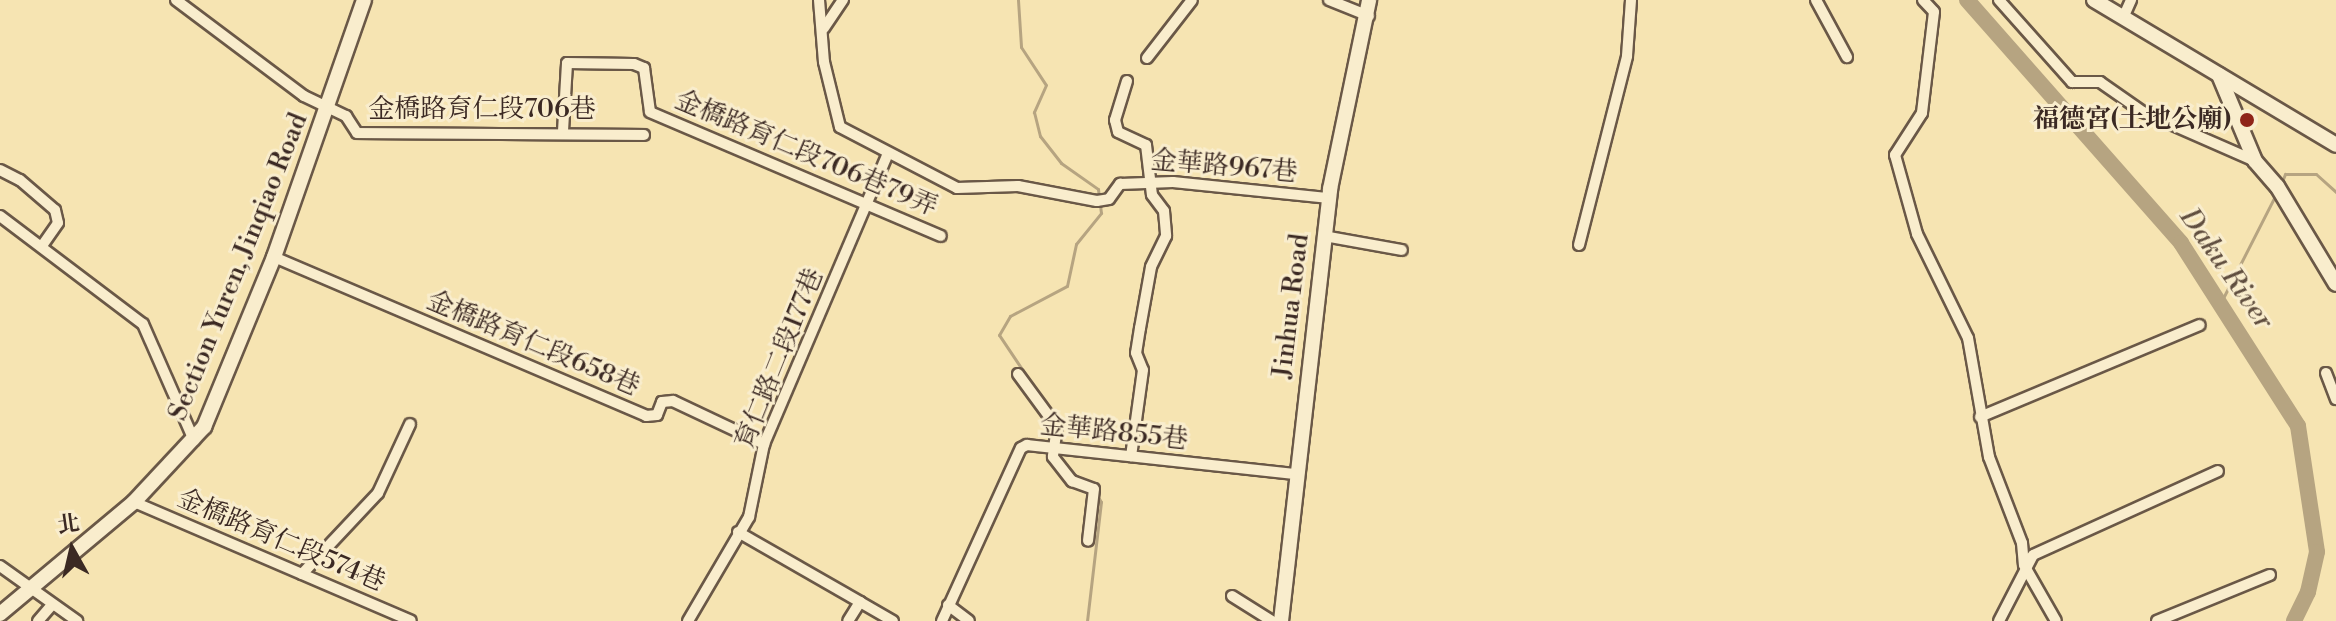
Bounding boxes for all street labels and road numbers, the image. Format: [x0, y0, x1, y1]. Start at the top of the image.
street label: 金橋路育仁段706巷79弄 [670, 85, 942, 223]
street label: 金橋路育仁段706巷 [368, 94, 596, 126]
street label: Section Yuren, Jinqiao Road [163, 109, 315, 425]
street label: 金華路967巷 [1149, 145, 1299, 189]
street label: Jinhua Road [1268, 232, 1316, 380]
street label: 育仁路二段177巷 [730, 264, 830, 454]
street label: 金橋路育仁段658巷 [422, 285, 644, 403]
street label: 金華路855巷 [1038, 410, 1190, 456]
street label: 金橋路育仁段574巷 [172, 483, 390, 599]

